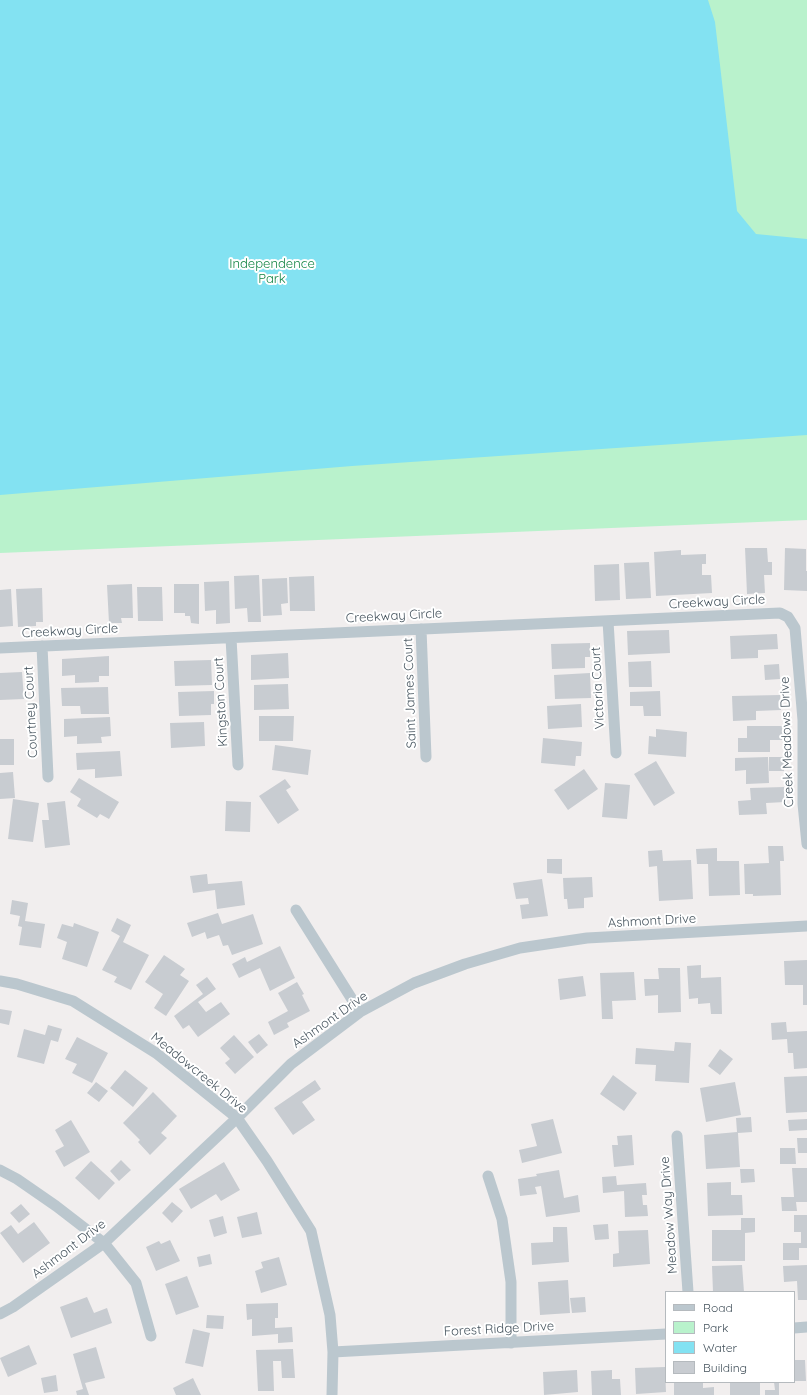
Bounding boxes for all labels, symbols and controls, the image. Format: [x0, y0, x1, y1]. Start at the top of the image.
park label: Independence Park [229, 256, 315, 287]
street label: Creekway Circle [668, 592, 766, 612]
street label: Creekway Circle [345, 606, 443, 626]
street label: Creekway Circle [21, 621, 119, 641]
street label: Saint James Court [400, 637, 420, 749]
street label: Victoria Court [588, 646, 608, 730]
street label: Kingston Court [211, 657, 231, 747]
street label: Courtney Court [21, 666, 41, 758]
street label: Creek Meadows Drive [777, 676, 797, 808]
street label: Ashmont Drive [607, 911, 697, 931]
street label: Ashmont Drive [289, 988, 371, 1052]
street label: Meadowcreek Drive [148, 1029, 250, 1117]
street label: Meadow Way Drive [657, 1156, 681, 1274]
street label: Ashmont Drive [29, 1216, 109, 1282]
legend [665, 1291, 795, 1383]
text: Road [703, 1300, 733, 1315]
street label: Forest Ridge Drive [443, 1318, 555, 1340]
text: Park [703, 1320, 728, 1335]
text: Water [703, 1340, 737, 1355]
text: Building [703, 1360, 747, 1375]

